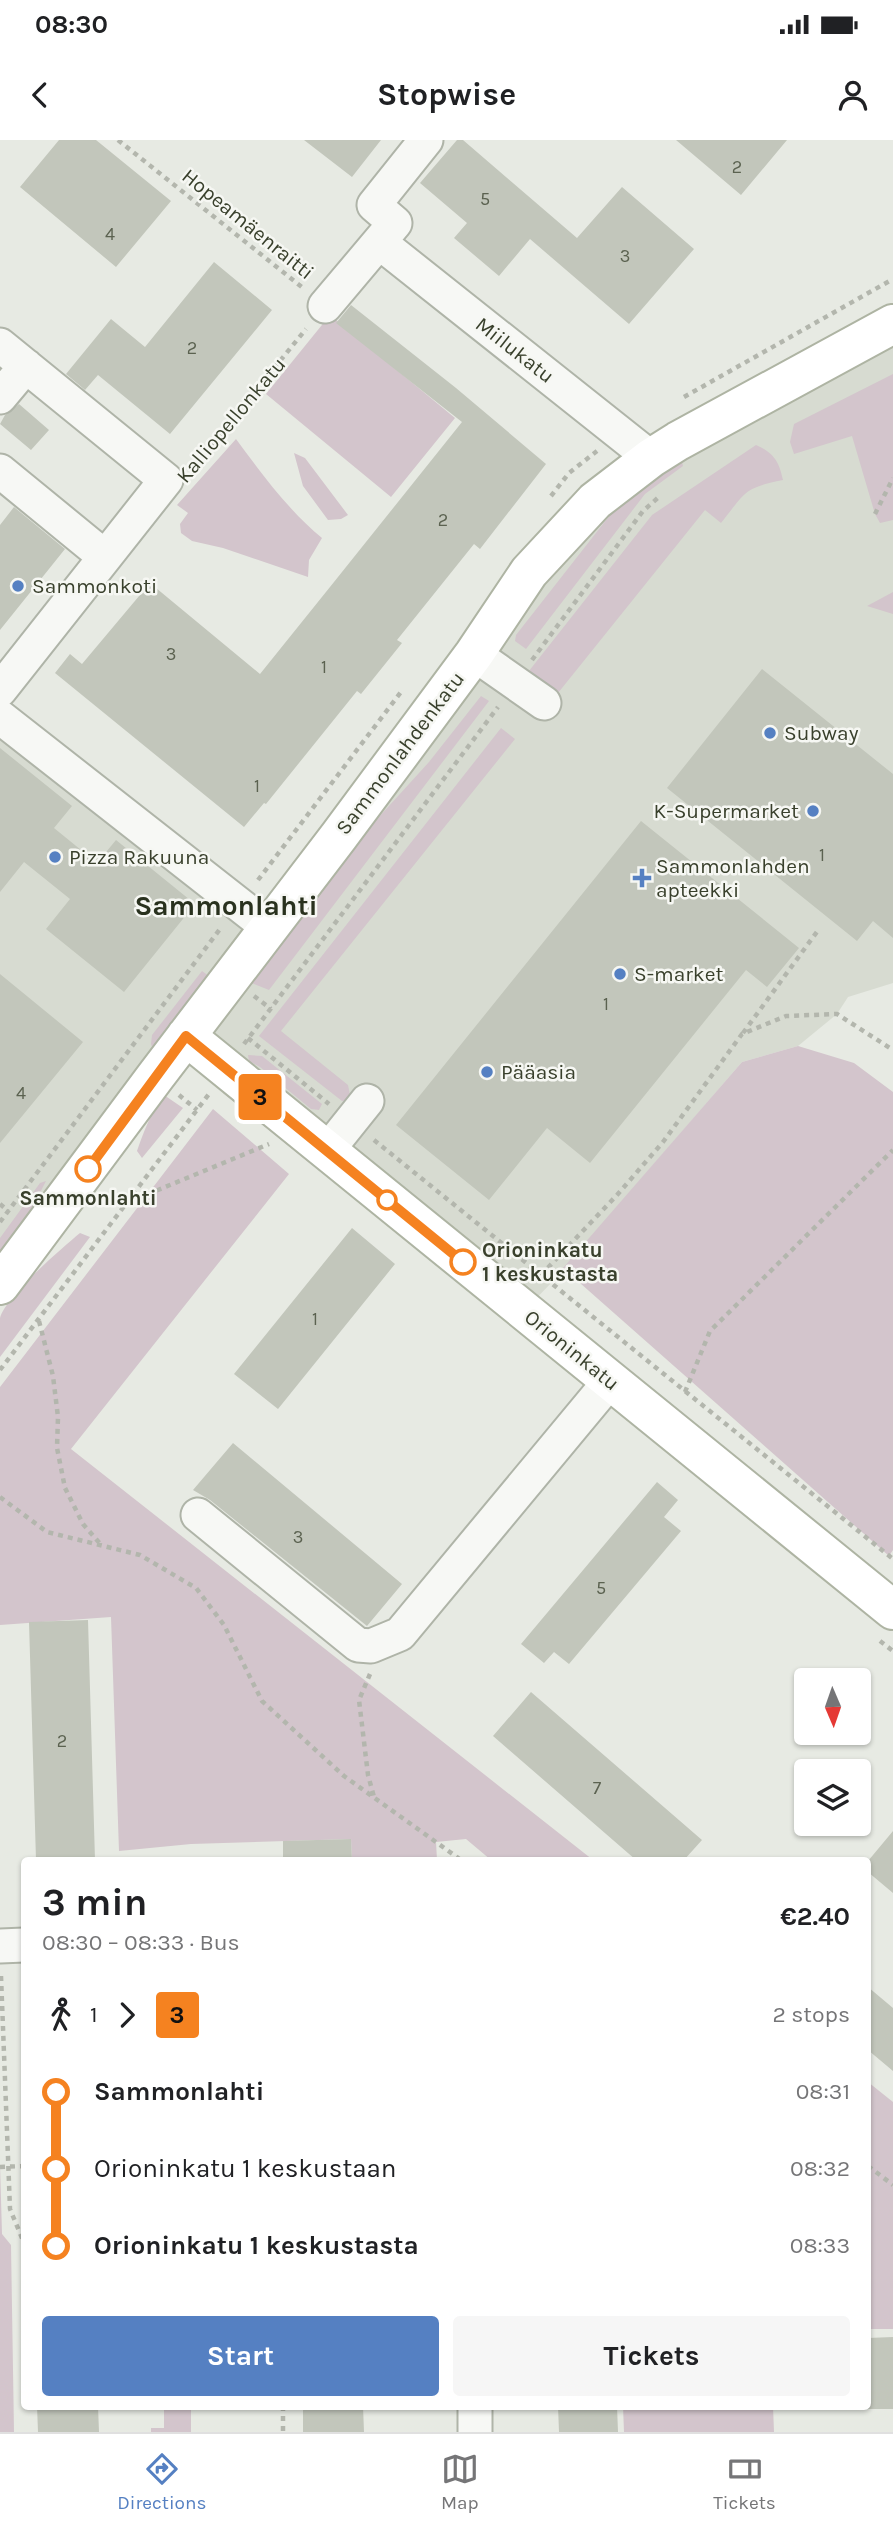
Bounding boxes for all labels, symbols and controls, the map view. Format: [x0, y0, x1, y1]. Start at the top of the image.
text: 08:30 [35, 9, 108, 40]
icon: back [21, 76, 59, 114]
text: Stopwise [377, 76, 516, 113]
icon: person [834, 76, 872, 114]
house number: 2 [732, 156, 742, 178]
street label: Hopeamäenraitti [177, 164, 319, 284]
house number: 5 [480, 188, 490, 210]
house number: 4 [105, 223, 115, 245]
house number: 3 [620, 245, 630, 267]
street label: Miilukatu [471, 312, 559, 388]
house number: 2 [187, 337, 197, 359]
street label: Kalliopellonkatu [171, 352, 291, 488]
house number: 2 [438, 509, 448, 531]
place label: Sammonkoti [32, 574, 157, 598]
marker: Sammonkoti [10, 578, 26, 594]
house number: 3 [166, 643, 176, 665]
house number: 1 [321, 656, 327, 678]
street label: Sammonlahdenkatu [331, 667, 469, 839]
place label: Subway [784, 721, 859, 745]
marker: Subway [762, 725, 778, 741]
house number: 1 [254, 775, 260, 797]
place label: K-Supermarket [654, 799, 799, 823]
marker: K-Supermarket [805, 803, 821, 819]
house number: 1 [819, 844, 825, 866]
place label: Pizza Rakuuna [69, 845, 209, 869]
marker: Pizza Rakuuna [47, 849, 63, 865]
place label: Sammonlahden apteekki [656, 854, 810, 902]
marker: Sammonlahden apteekki [634, 870, 650, 886]
district label: Sammonlahti [134, 889, 318, 922]
place label: S-market [634, 962, 723, 986]
marker: S-market [612, 966, 628, 982]
house number: 1 [603, 993, 609, 1015]
place label: Pääasia [501, 1060, 576, 1084]
marker: Pääasia [479, 1064, 495, 1080]
line badge: 3 [237, 1074, 283, 1120]
house number: 4 [16, 1082, 26, 1104]
text: 3 [253, 1083, 267, 1111]
marker: Sammonlahti [75, 1156, 101, 1182]
place label: Sammonlahti [19, 1186, 157, 1210]
unlabelled marker [377, 1190, 397, 1210]
place label: Orioninkatu 1 keskustasta [482, 1238, 618, 1286]
marker: Orioninkatu 1 keskustasta [450, 1249, 476, 1275]
street label: Orioninkatu [520, 1305, 624, 1395]
house number: 1 [312, 1308, 318, 1330]
house number: 3 [293, 1526, 303, 1548]
house number: 5 [596, 1577, 606, 1599]
north arrow [794, 1668, 872, 1745]
map controls [794, 1668, 871, 1836]
house number: 2 [57, 1730, 67, 1752]
button: layers [794, 1759, 871, 1836]
house number: 7 [593, 1777, 602, 1799]
text: 3 min [42, 1880, 147, 1925]
text: €2.40 [780, 1901, 850, 1932]
text: 08:30 – 08:33 · Bus [42, 1929, 240, 1956]
icon: walk [42, 1996, 80, 2034]
icon: forward [108, 1996, 146, 2034]
text: 1 [90, 2001, 98, 2028]
text: 3 [170, 2001, 185, 2029]
text: 2 stops [772, 2001, 850, 2028]
text: Sammonlahti [94, 2076, 264, 2107]
text: 08:31 [796, 2078, 850, 2105]
text: Orioninkatu 1 keskustaan [94, 2153, 397, 2184]
text: 08:32 [790, 2155, 850, 2182]
text: Orioninkatu 1 keskustasta [94, 2230, 419, 2261]
text: 08:33 [790, 2232, 850, 2259]
button: Start [42, 2316, 439, 2396]
button: Tickets [453, 2316, 850, 2396]
tab: Directions [117, 2450, 206, 2514]
tab: Map [441, 2450, 479, 2514]
tab: Tickets [713, 2450, 776, 2514]

